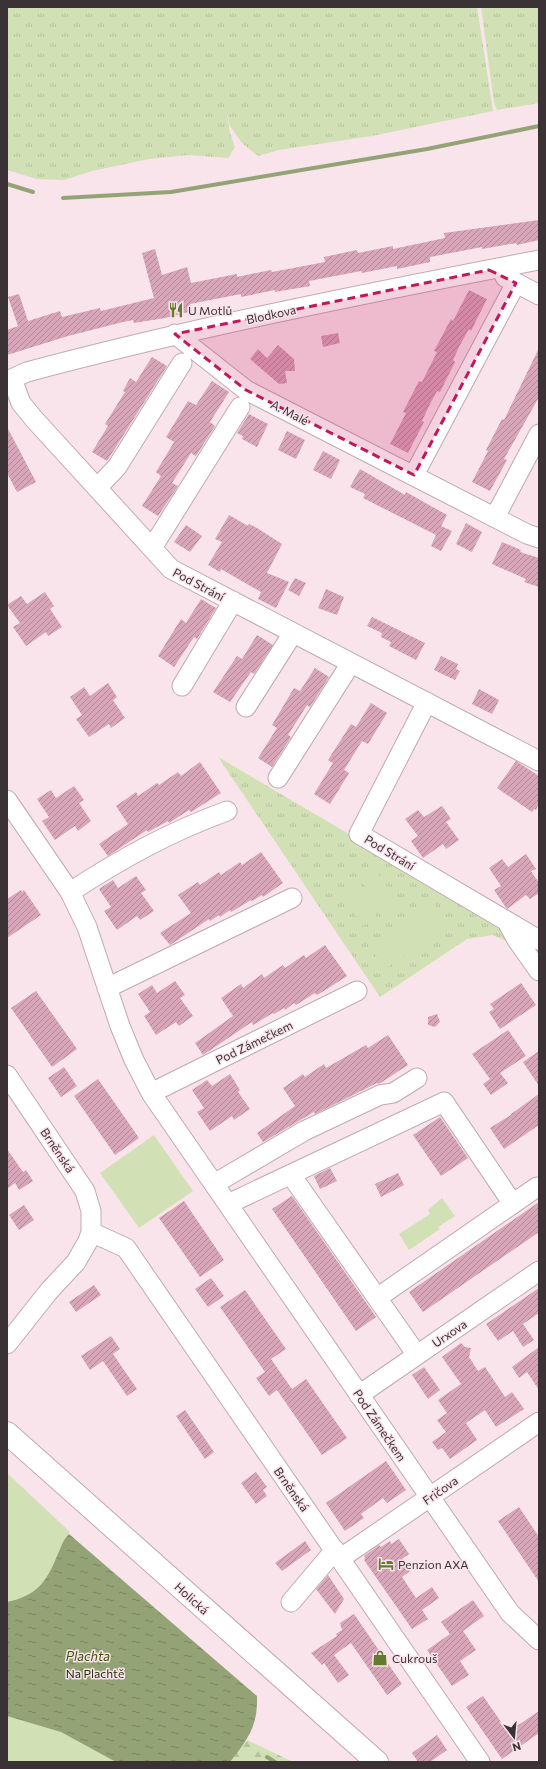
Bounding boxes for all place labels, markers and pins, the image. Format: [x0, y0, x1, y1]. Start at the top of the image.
restaurant icon: U Motlů [167, 301, 185, 319]
place label: U Motlů [188, 303, 232, 317]
hotel icon: Penzion AXA [377, 1555, 395, 1573]
place label: Penzion AXA [398, 1557, 469, 1571]
shop icon: Cukrouš [371, 1649, 389, 1667]
place label: Cukrouš [392, 1651, 437, 1665]

